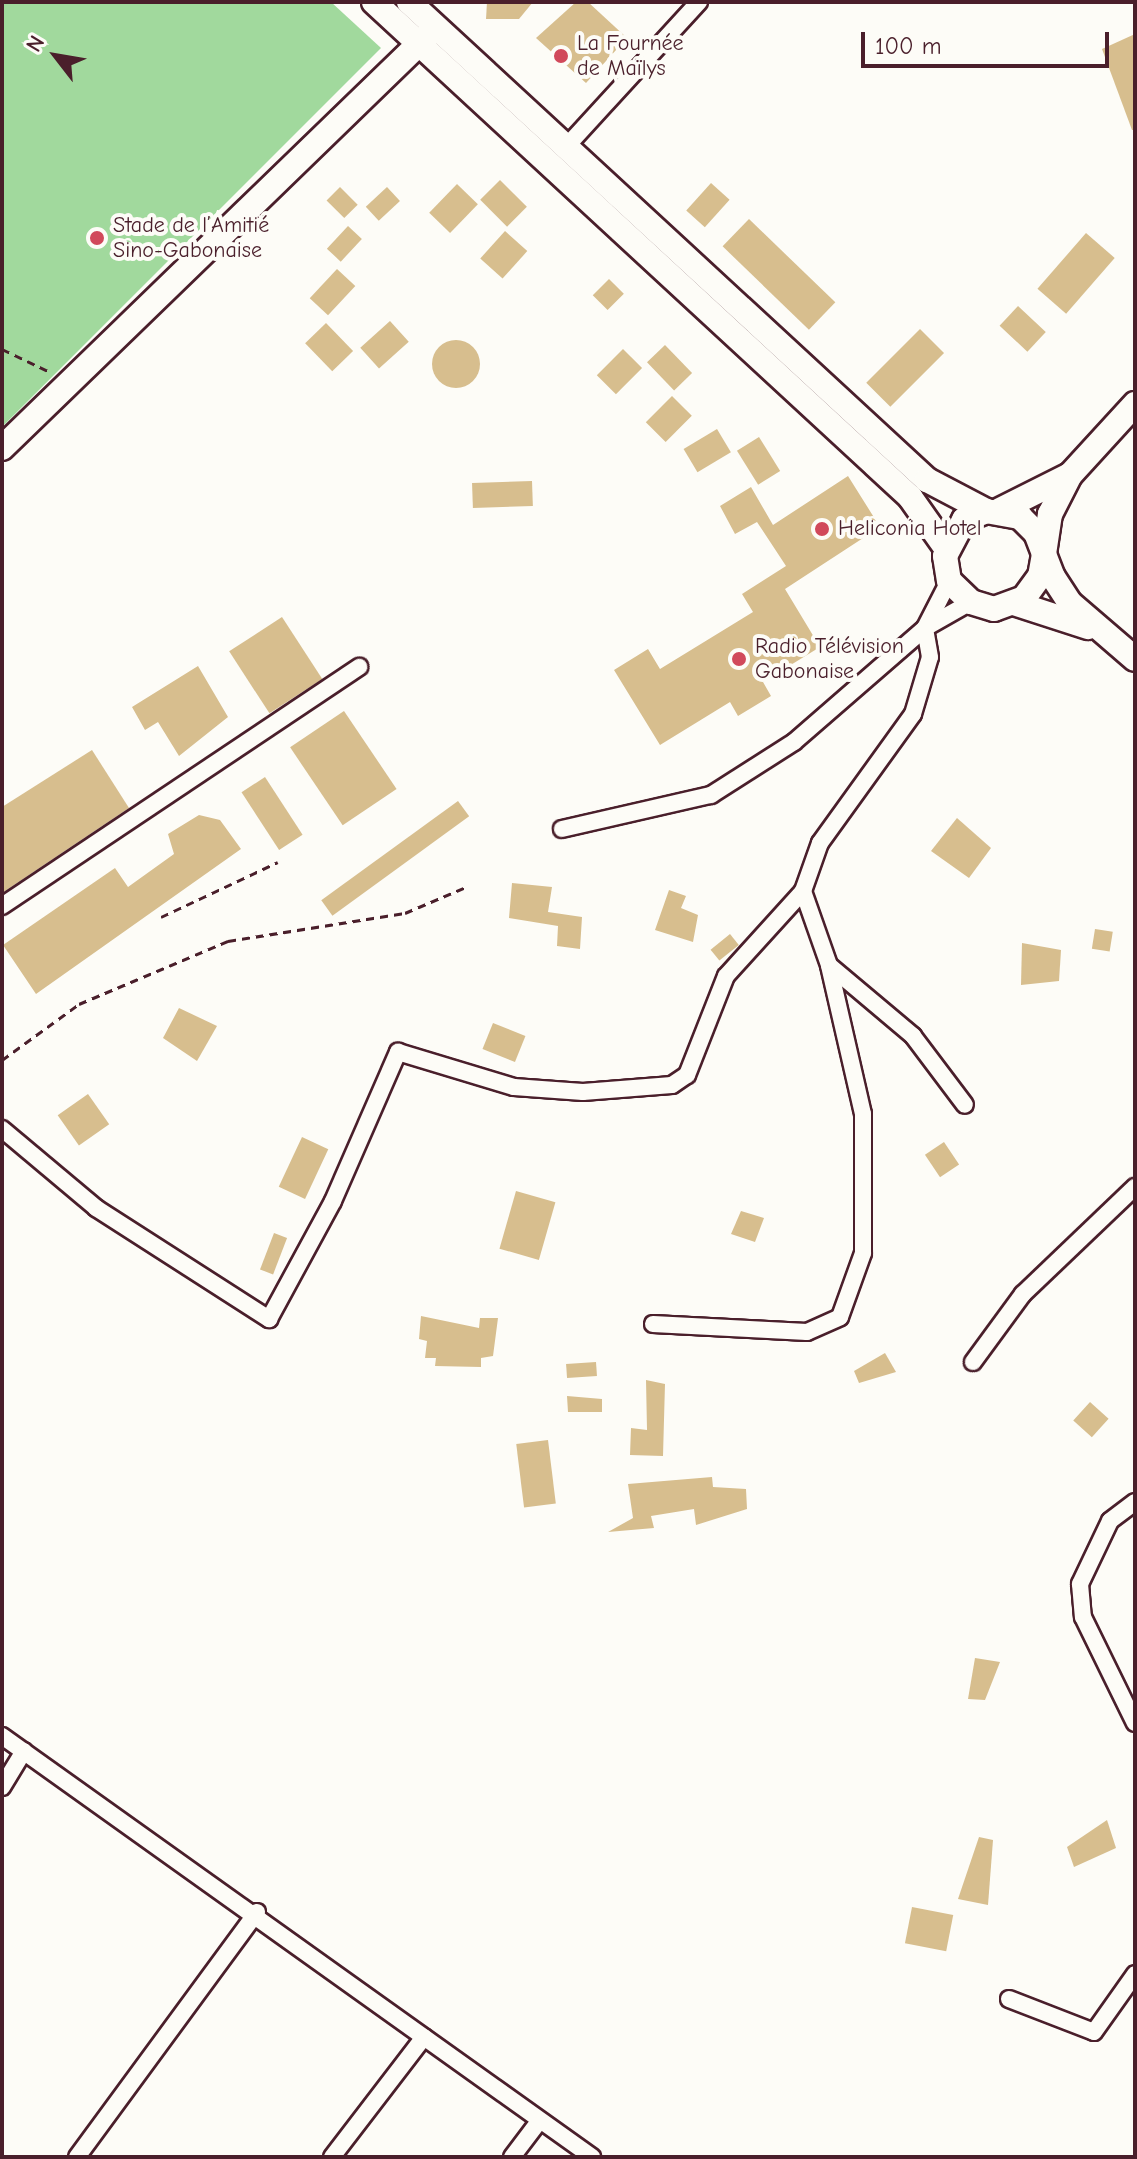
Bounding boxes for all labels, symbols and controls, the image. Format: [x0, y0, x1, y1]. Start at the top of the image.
north arrow [16, 16, 96, 96]
scale bar [865, 16, 1113, 66]
place label: La Fournée de Maïlys [577, 30, 684, 82]
text: N [21, 31, 50, 56]
text: 100 m [875, 32, 942, 60]
marker: La Fournée de Maïlys [552, 47, 570, 65]
place label: Stade de l’Amitié Sino-Gabonaise [113, 212, 269, 264]
marker: Stade de l’Amitié Sino-Gabonaise [88, 229, 106, 247]
place label: Heliconia Hotel [838, 516, 982, 542]
marker: Heliconia Hotel [813, 520, 831, 538]
place label: Radio Télévision Gabonaise [755, 633, 904, 684]
marker: Radio Télévision Gabonaise [730, 650, 748, 668]

